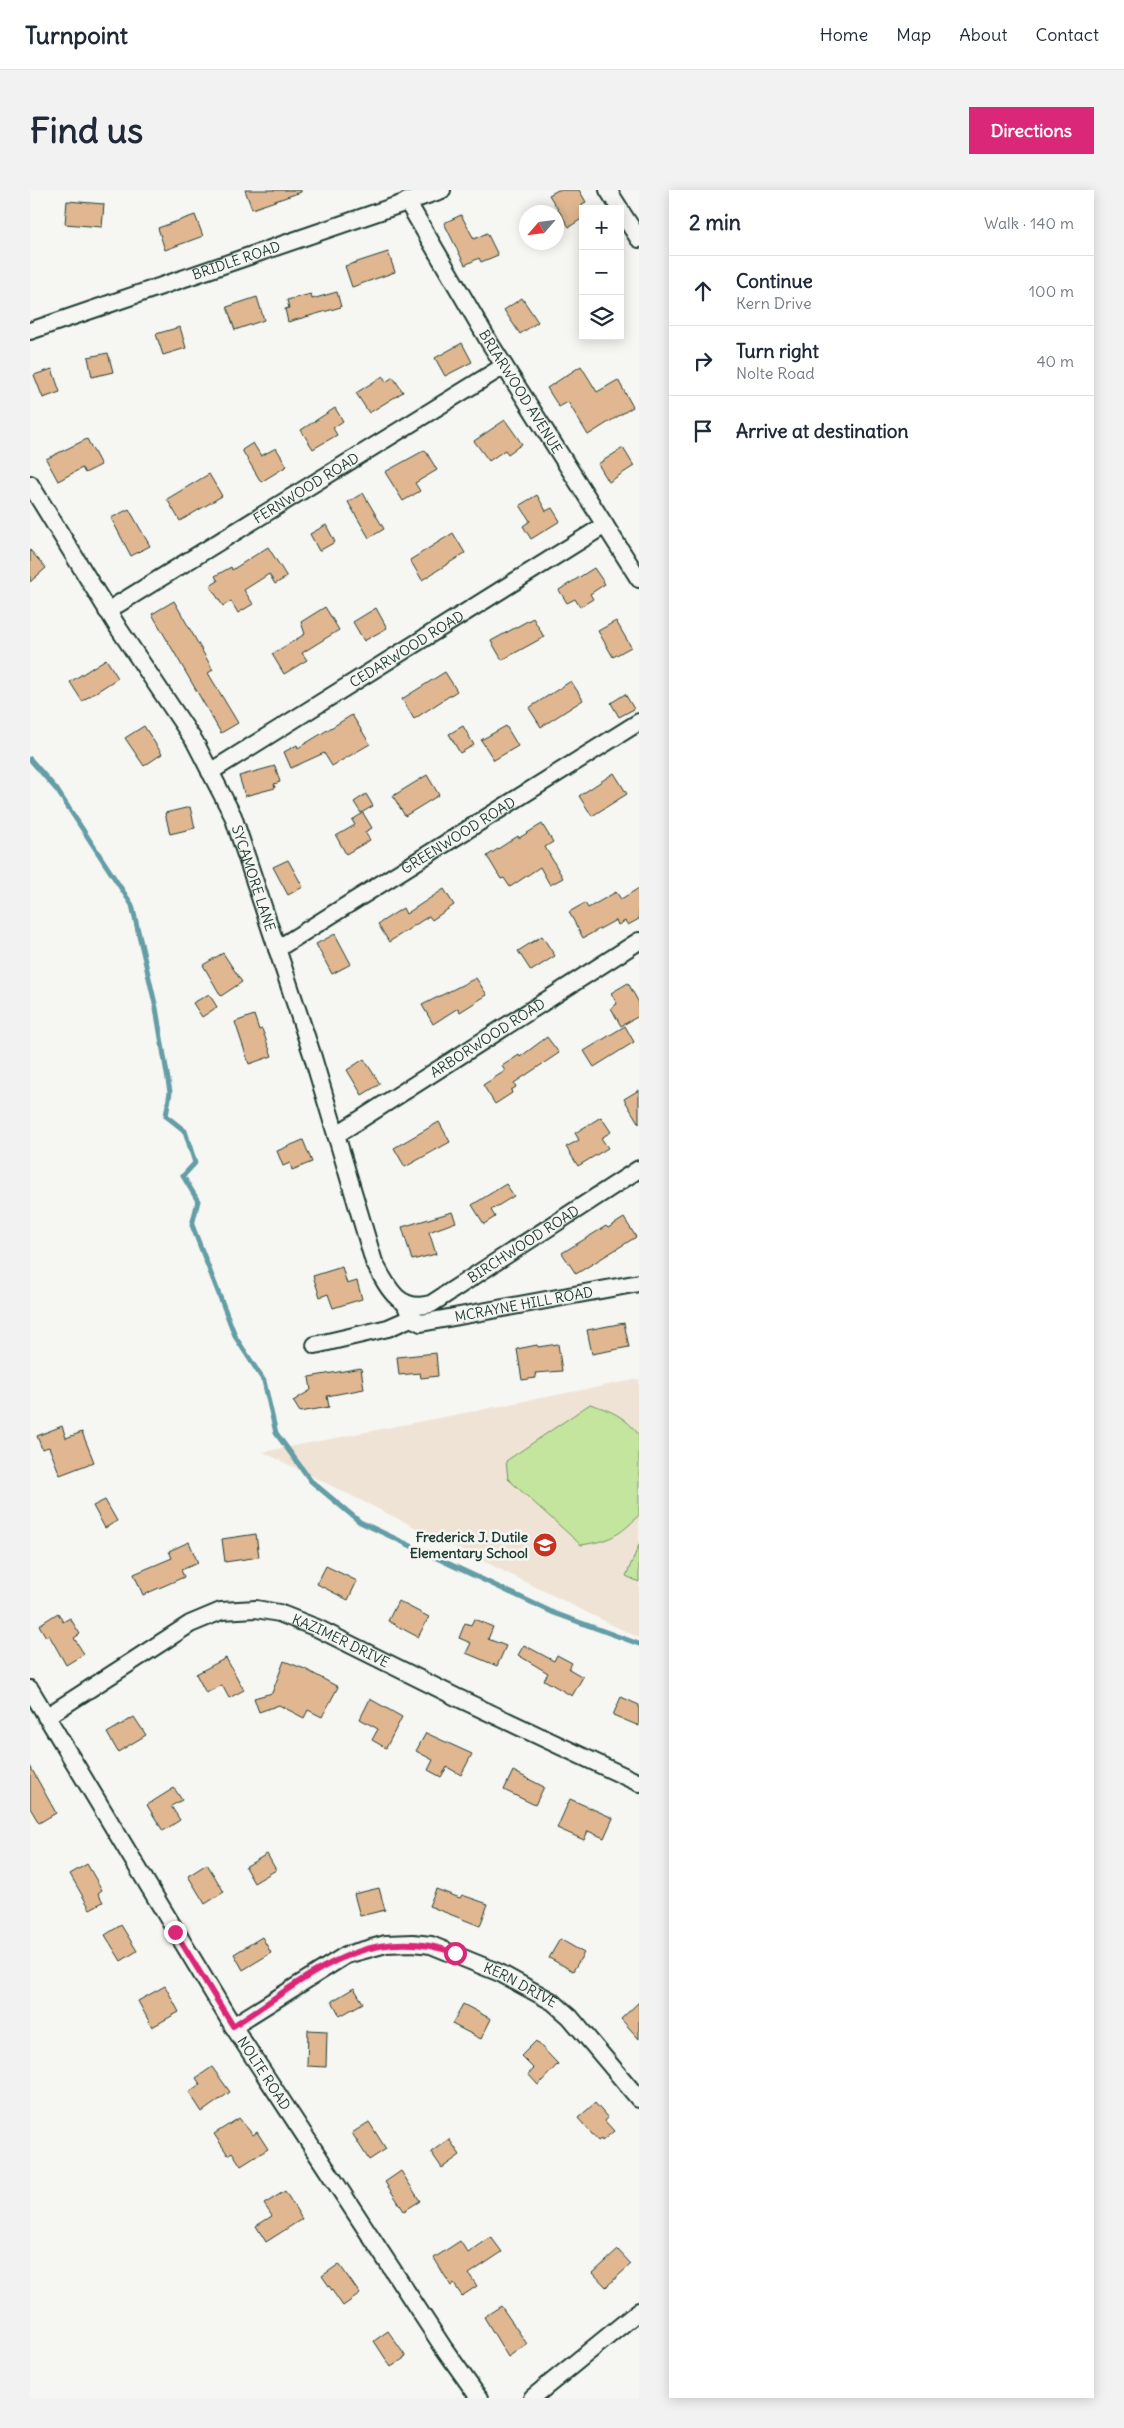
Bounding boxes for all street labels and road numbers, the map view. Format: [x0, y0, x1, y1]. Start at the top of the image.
street label: BRIDLE ROAD [190, 237, 283, 284]
street label: BRIARWOOD AVENUE [475, 327, 566, 457]
street label: FERNWOOD ROAD [250, 449, 362, 528]
street label: CEDARWOOD ROAD [346, 606, 467, 691]
street label: GREENWOOD ROAD [398, 793, 519, 878]
street label: SYCAMORE LANE [228, 823, 280, 934]
street label: ARBORWOOD ROAD [427, 994, 549, 1081]
street label: BIRCHWOOD ROAD [464, 1201, 583, 1287]
street label: MCRAYNE HILL ROAD [453, 1283, 595, 1326]
street label: KAZIMER DRIVE [289, 1610, 392, 1671]
street label: KERN DRIVE [481, 1958, 560, 2012]
street label: NOLTE ROAD [233, 2033, 295, 2114]

